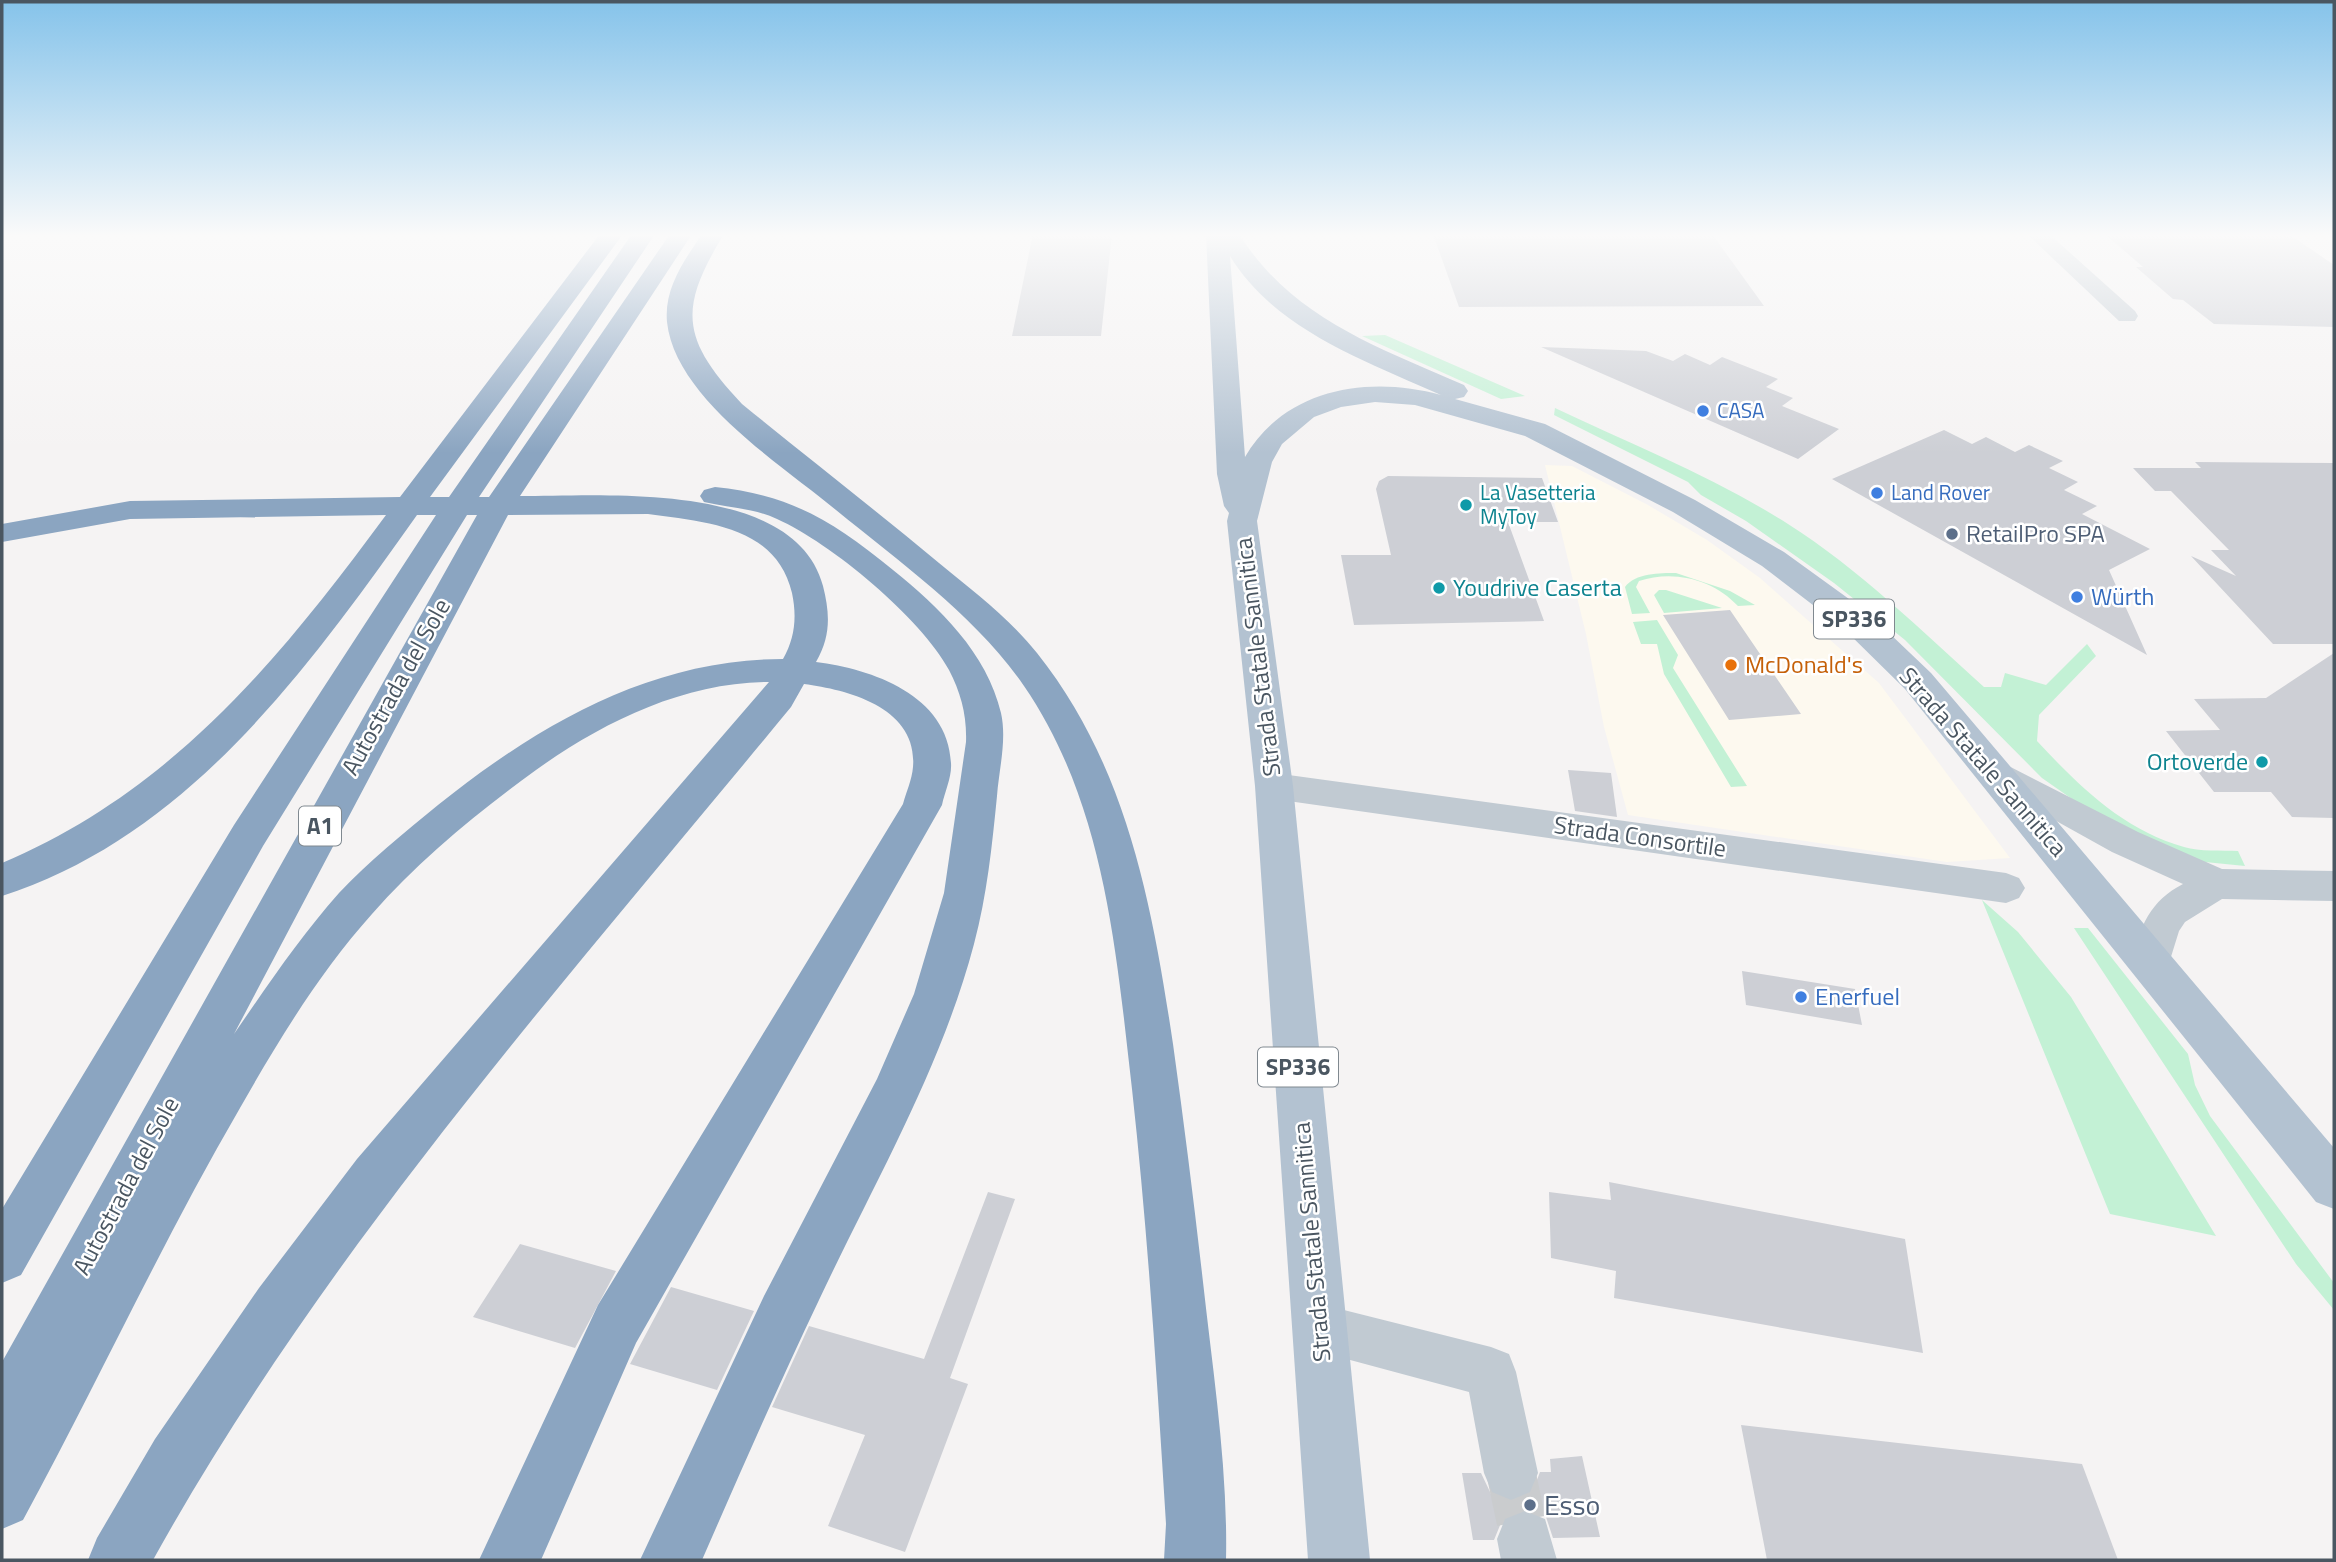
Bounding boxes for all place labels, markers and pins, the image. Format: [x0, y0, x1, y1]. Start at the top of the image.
place label: CASA [1717, 394, 1765, 426]
marker: CASA [1695, 403, 1711, 419]
place label: La Vasetteria MyToy [1480, 476, 1596, 532]
place label: Land Rover [1891, 476, 1990, 508]
marker: Land Rover [1869, 485, 1885, 501]
marker: La Vasetteria MyToy [1458, 497, 1474, 513]
place label: RetailPro SPA [1966, 515, 2105, 551]
marker: RetailPro SPA [1944, 526, 1960, 542]
place label: Youdrive Caserta [1453, 569, 1622, 605]
place label: Würth [2091, 578, 2154, 614]
marker: Youdrive Caserta [1431, 580, 1447, 596]
marker: Würth [2069, 589, 2085, 605]
place label: McDonald's [1745, 646, 1863, 682]
marker: McDonald's [1723, 657, 1739, 673]
place label: Ortoverde [2147, 743, 2248, 779]
marker: Ortoverde [2254, 754, 2270, 770]
place label: Enerfuel [1815, 978, 1900, 1014]
marker: Enerfuel [1793, 989, 1809, 1005]
place label: Esso [1544, 1483, 1600, 1526]
marker: Esso [1522, 1497, 1538, 1513]

